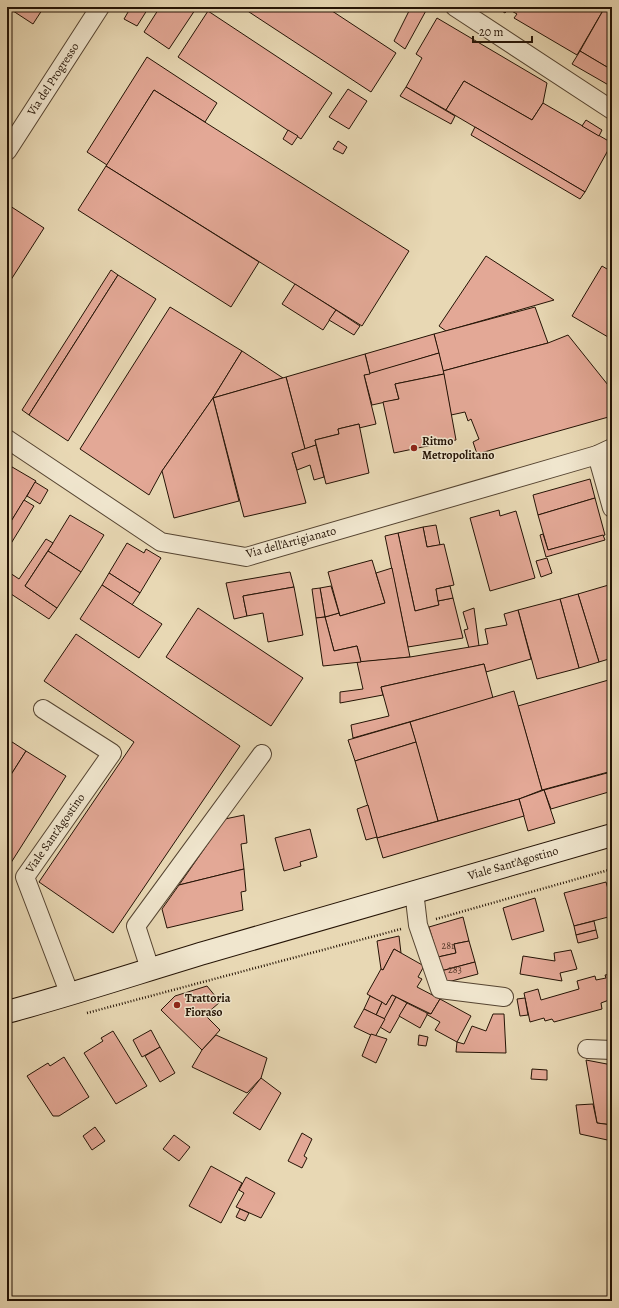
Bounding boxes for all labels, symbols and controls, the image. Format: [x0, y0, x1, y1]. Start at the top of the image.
scale bar [473, 18, 532, 44]
text: 20 m [479, 24, 503, 40]
street label: Via del Progresso [23, 40, 83, 119]
place label: Ritmo Metropolitano [422, 433, 494, 463]
marker: Ritmo Metropolitano [409, 443, 419, 453]
street label: Via dell'Artigianato [243, 522, 338, 562]
street label: Viale Sant'Agostino [21, 790, 88, 877]
street label: Viale Sant'Agostino [465, 842, 560, 884]
house number: 281 [441, 939, 455, 952]
house number: 283 [448, 963, 462, 976]
place label: Trattoria Fioraso [185, 990, 231, 1020]
marker: Trattoria Fioraso [172, 1000, 182, 1010]

